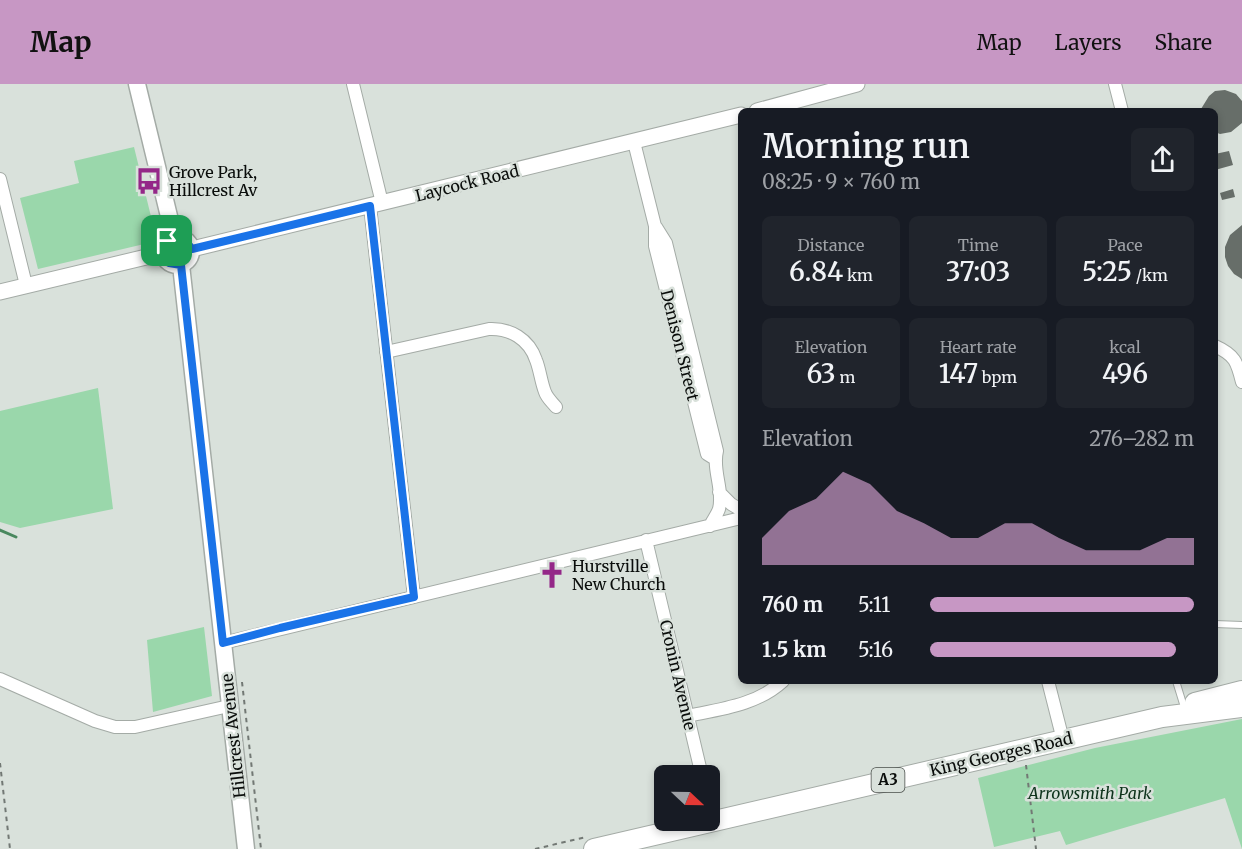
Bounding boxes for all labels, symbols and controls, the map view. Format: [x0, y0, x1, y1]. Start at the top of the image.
text: Map [30, 24, 92, 60]
text: Map [977, 29, 1022, 56]
text: Layers [1055, 29, 1122, 56]
text: Share [1155, 29, 1212, 56]
text: Morning run [762, 126, 970, 167]
button: share [1131, 128, 1194, 191]
street label: Laycock Road [413, 160, 521, 206]
place label: Grove Park, Hillcrest Av [169, 162, 258, 200]
bus stop icon: Grove Park, Hillcrest Av [134, 166, 164, 196]
text: 08:25 · 9 × 760 m [762, 169, 920, 194]
pin [141, 215, 192, 266]
icon: arrive [150, 224, 183, 257]
text: Distance [798, 235, 864, 255]
text: Time [958, 235, 998, 255]
text: Pace [1108, 235, 1143, 255]
text: 6.84 [789, 255, 843, 288]
text: 37:03 [946, 255, 1010, 288]
text: 5:25 [1082, 255, 1132, 288]
text: km [843, 265, 873, 285]
text: /km [1132, 265, 1168, 285]
street label: Denison Street [657, 287, 704, 403]
text: Elevation [795, 337, 867, 357]
text: Heart rate [940, 337, 1016, 357]
text: kcal [1109, 337, 1141, 357]
text: 63 [807, 357, 836, 390]
text: 147 [939, 357, 978, 390]
text: 496 [1102, 357, 1148, 390]
text: m [836, 367, 855, 387]
text: bpm [978, 367, 1017, 387]
text: Elevation [762, 426, 853, 451]
text: 276–282 m [1089, 426, 1194, 451]
place label: Hurstville New Church [572, 556, 666, 594]
church icon: Hurstville New Church [537, 560, 567, 590]
text: 760 m [762, 592, 823, 617]
text: 5:11 [858, 592, 890, 617]
street label: Cronin Avenue [656, 618, 700, 732]
text: 1.5 km [762, 637, 826, 662]
text: 5:16 [858, 637, 893, 662]
street label: Hillcrest Avenue [217, 673, 249, 799]
street label: King Georges Road [928, 728, 1075, 780]
north arrow [654, 765, 720, 831]
map controls [654, 765, 720, 831]
road number: A3 [872, 768, 904, 792]
park label: Arrowsmith Park [1026, 783, 1152, 803]

